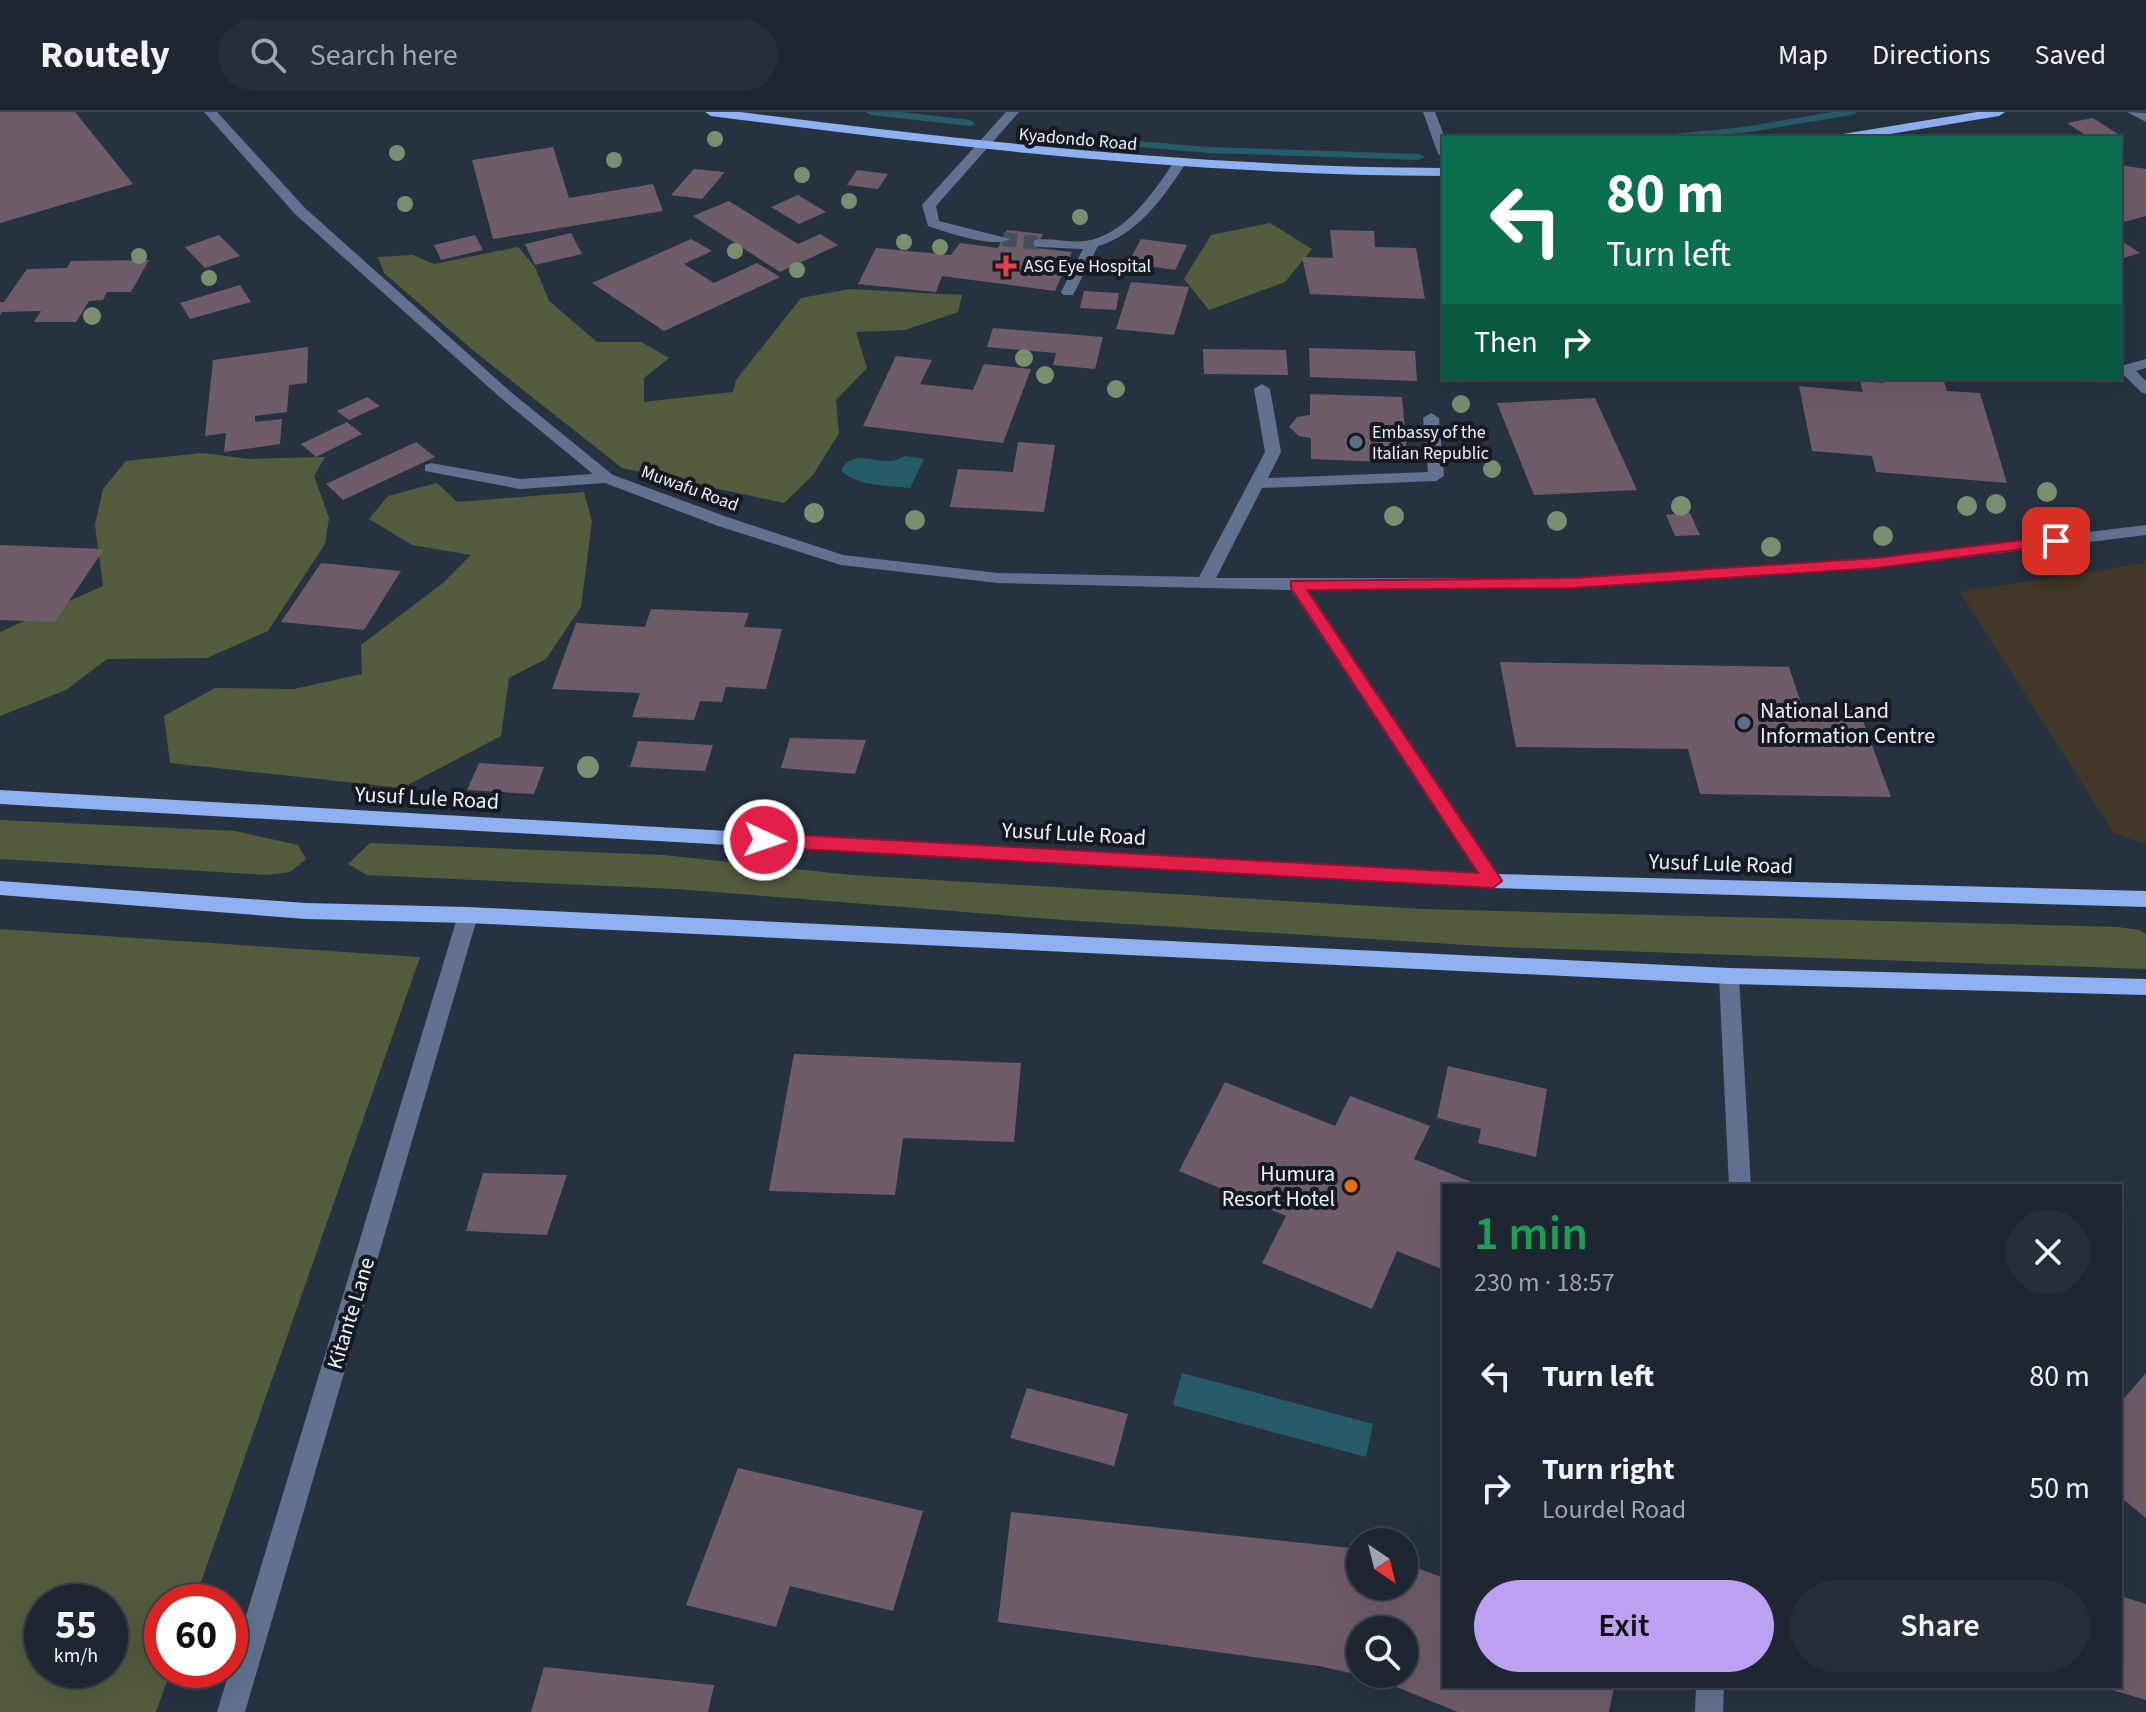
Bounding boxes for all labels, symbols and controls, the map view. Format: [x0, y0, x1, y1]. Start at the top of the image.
search box [218, 19, 778, 91]
text: Routely [40, 28, 170, 82]
icon: search [246, 33, 290, 77]
text: Search here [310, 34, 458, 77]
text: Map [1778, 35, 1828, 75]
text: Directions [1872, 35, 1991, 75]
text: Saved [2035, 35, 2106, 75]
street label: Kyadondo Road [1018, 122, 1138, 157]
text: 80 m [1606, 155, 1724, 234]
icon: left [1474, 168, 1578, 272]
text: Turn left [1606, 229, 1731, 280]
place label: ASG Eye Hospital [1024, 254, 1151, 279]
marker: ASG Eye Hospital [995, 255, 1017, 277]
icon: right [1554, 320, 1598, 364]
text: Then [1474, 321, 1538, 364]
place label: Embassy of the Italian Republic [1372, 420, 1489, 466]
marker: Embassy of the Italian Republic [1347, 433, 1365, 451]
street label: Muwafu Road [638, 459, 742, 518]
pin [2022, 507, 2090, 575]
icon: arrive [2034, 519, 2078, 563]
place label: National Land Information Centre [1760, 695, 1935, 752]
marker: National Land Information Centre [1735, 714, 1753, 732]
street label: Yusuf Lule Road [353, 778, 500, 818]
position arrow [722, 798, 806, 882]
street label: Yusuf Lule Road [1000, 814, 1147, 854]
street label: Yusuf Lule Road [1647, 845, 1794, 883]
place label: Humura Resort Hotel [1222, 1158, 1335, 1215]
marker: Humura Resort Hotel [1342, 1177, 1360, 1195]
text: 1 min [1474, 1200, 1588, 1268]
button: close [2006, 1210, 2090, 1294]
street label: Kitante Lane [319, 1253, 383, 1373]
text: 230 m · 18:57 [1474, 1264, 1615, 1301]
icon: left [1474, 1354, 1518, 1398]
text: Turn left [1542, 1355, 1654, 1398]
text: 80 m [2029, 1355, 2090, 1398]
text: Turn right [1542, 1448, 1674, 1491]
icon: right [1474, 1466, 1518, 1510]
text: 50 m [2029, 1467, 2090, 1510]
text: Lourdel Road [1542, 1491, 1686, 1528]
north arrow [1346, 1528, 1418, 1600]
map controls [1346, 1528, 1418, 1688]
button: Exit [1474, 1580, 1774, 1672]
button: Share [1790, 1580, 2090, 1672]
speed limit sign: 60 [144, 1584, 248, 1688]
text: 55 [55, 1597, 97, 1654]
button: search [1346, 1616, 1418, 1688]
text: km/h [54, 1642, 98, 1670]

